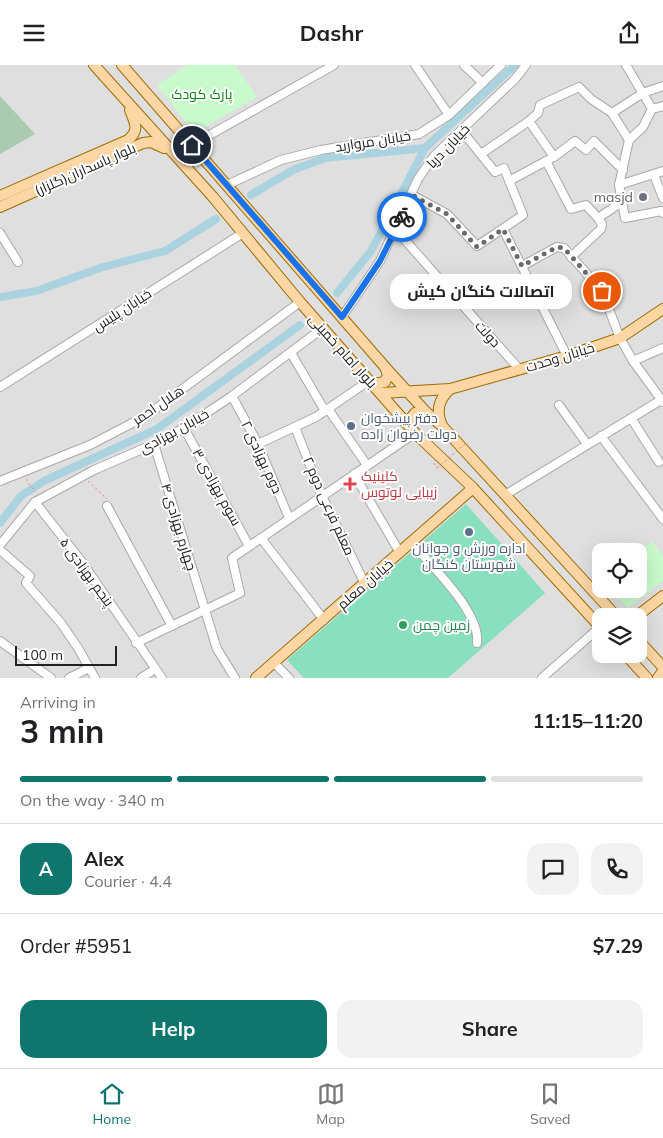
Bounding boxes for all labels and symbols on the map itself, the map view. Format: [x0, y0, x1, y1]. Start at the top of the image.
park label: پارک کودک [172, 85, 233, 104]
street label: خیابان دریا [422, 120, 474, 172]
pin [171, 124, 213, 166]
street label: خیابان مروارید [334, 126, 412, 156]
street label: بلوار پاسداران(گلزار) [32, 139, 139, 200]
place label: masjd [594, 188, 633, 206]
marker: masjd [637, 191, 649, 203]
courier [377, 192, 427, 242]
pin [581, 270, 623, 312]
callout: اتصالات کنگان کیش [390, 273, 572, 309]
street label: خیابان پلیس [89, 284, 155, 336]
street label: بلوار امام خمینی [304, 310, 381, 393]
street label: دولت [471, 317, 505, 351]
street label: خیابان وحدت [524, 338, 596, 376]
street label: هلال احمر [128, 381, 187, 429]
street label: خیابان بهزادی [136, 404, 212, 458]
place label: دفتر پیشخوان دولت رضوان زاده [361, 409, 457, 443]
street label: دوم بهزادی ۲ [236, 418, 287, 497]
marker: دفتر پیشخوان دولت رضوان زاده [345, 420, 357, 432]
street label: سوم بهزادی ۳ [188, 445, 246, 529]
street label: معلم فرعی دوم ۲ [298, 454, 359, 559]
place label: کلینیک زیبایی لوتوس [361, 467, 437, 501]
marker: کلینیک زیبایی لوتوس [343, 477, 357, 491]
street label: چهارم بهزادی ۴ [156, 481, 201, 573]
marker: اداره ورزش و جوانان شهرستان کنگان [463, 526, 475, 538]
street label: پنجم بهزادی ۵ [55, 534, 118, 611]
place label: اداره ورزش و جوانان شهرستان کنگان [412, 539, 526, 573]
street label: خیابان معلم [333, 555, 397, 614]
place label: زمین چمن [413, 616, 470, 635]
marker: زمین چمن [397, 619, 409, 631]
scale bar [15, 643, 118, 666]

